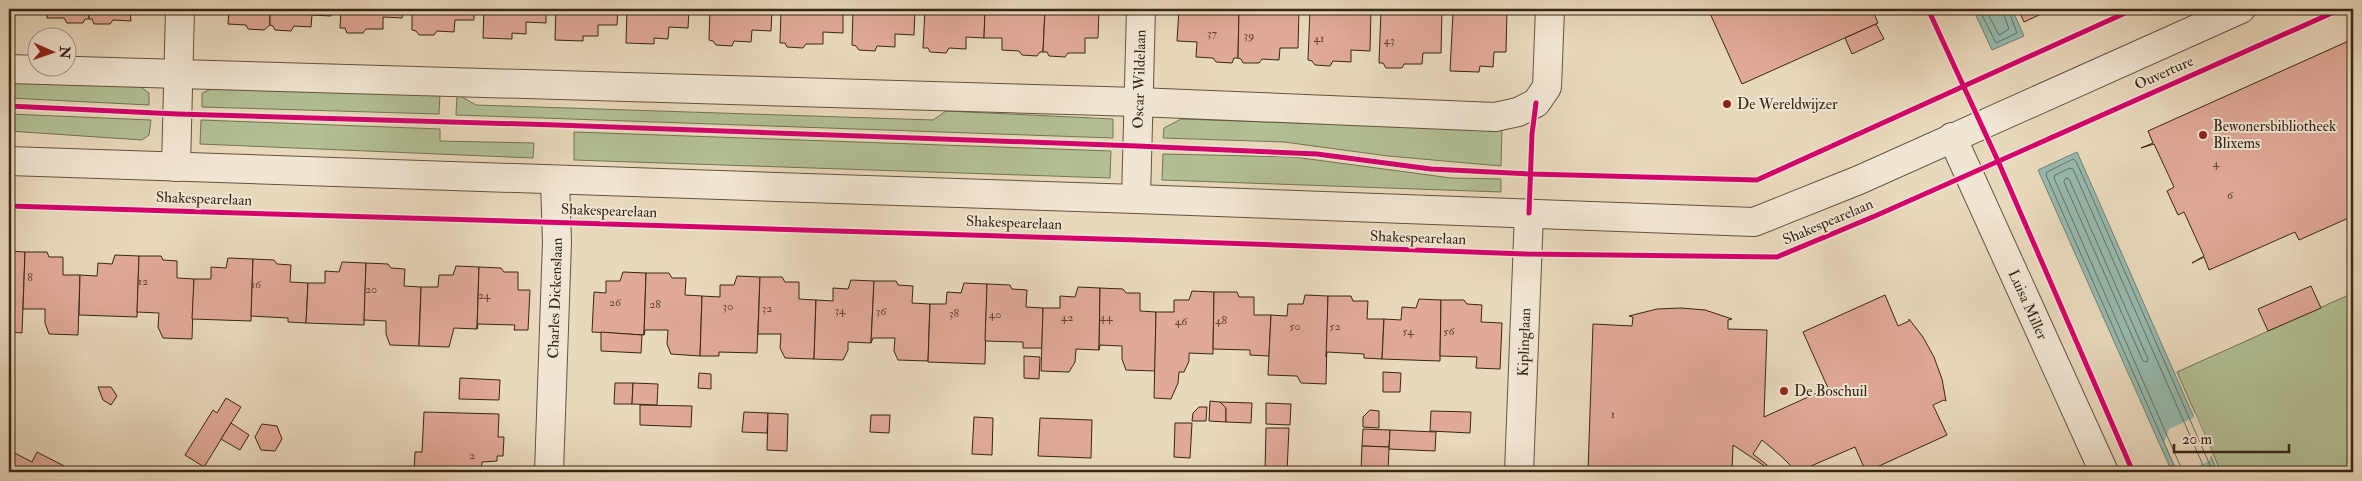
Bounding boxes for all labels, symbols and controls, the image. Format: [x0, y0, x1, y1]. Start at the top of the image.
house number: 37 [1207, 26, 1218, 41]
north arrow [28, 28, 78, 78]
house number: 39 [1244, 28, 1254, 43]
street label: Oscar Wildelaan [1128, 29, 1150, 129]
house number: 41 [1314, 31, 1324, 46]
house number: 43 [1383, 33, 1395, 48]
text: N [56, 45, 73, 59]
street label: Ouverture [2132, 52, 2196, 94]
place label: De Wereldwijzer [1737, 95, 1838, 114]
marker: De Wereldwijzer [1721, 98, 1733, 110]
place label: Bewonersbibliotheek Blixems [2213, 117, 2336, 153]
marker: Bewonersbibliotheek Blixems [2197, 129, 2209, 141]
house number: 4 [2213, 156, 2220, 171]
street label: Shakespearelaan [155, 188, 253, 211]
house number: 6 [2227, 188, 2234, 203]
street label: Shakespearelaan [1780, 194, 1877, 251]
street label: Shakespearelaan [560, 200, 658, 223]
street label: Shakespearelaan [965, 212, 1063, 235]
street label: Shakespearelaan [1369, 227, 1467, 250]
street label: Charles Dickenslaan [543, 237, 567, 359]
street label: Luisa Miller [2004, 266, 2052, 343]
house number: 8 [27, 270, 33, 285]
house number: 12 [138, 274, 148, 289]
house number: 16 [251, 277, 262, 292]
house number: 20 [365, 282, 377, 297]
house number: 24 [478, 288, 491, 303]
house number: 26 [609, 295, 622, 310]
house number: 28 [649, 297, 661, 312]
house number: 30 [723, 299, 733, 314]
house number: 32 [762, 301, 772, 316]
house number: 34 [834, 303, 846, 318]
house number: 36 [876, 304, 887, 319]
house number: 38 [949, 306, 959, 321]
house number: 40 [989, 307, 1001, 322]
street label: Kiplinglaan [1513, 307, 1535, 377]
house number: 42 [1061, 310, 1073, 325]
house number: 44 [1100, 310, 1113, 325]
house number: 48 [1215, 313, 1227, 328]
house number: 46 [1175, 314, 1188, 329]
house number: 50 [1289, 319, 1301, 334]
house number: 52 [1329, 319, 1341, 334]
house number: 54 [1402, 324, 1414, 339]
house number: 56 [1443, 324, 1456, 339]
place label: De Boschuil [1794, 382, 1867, 401]
marker: De Boschuil [1778, 385, 1790, 397]
house number: 1 [1611, 407, 1615, 422]
scale bar [2174, 421, 2290, 453]
text: 20 m [2182, 430, 2212, 449]
house number: 2 [469, 448, 475, 463]

